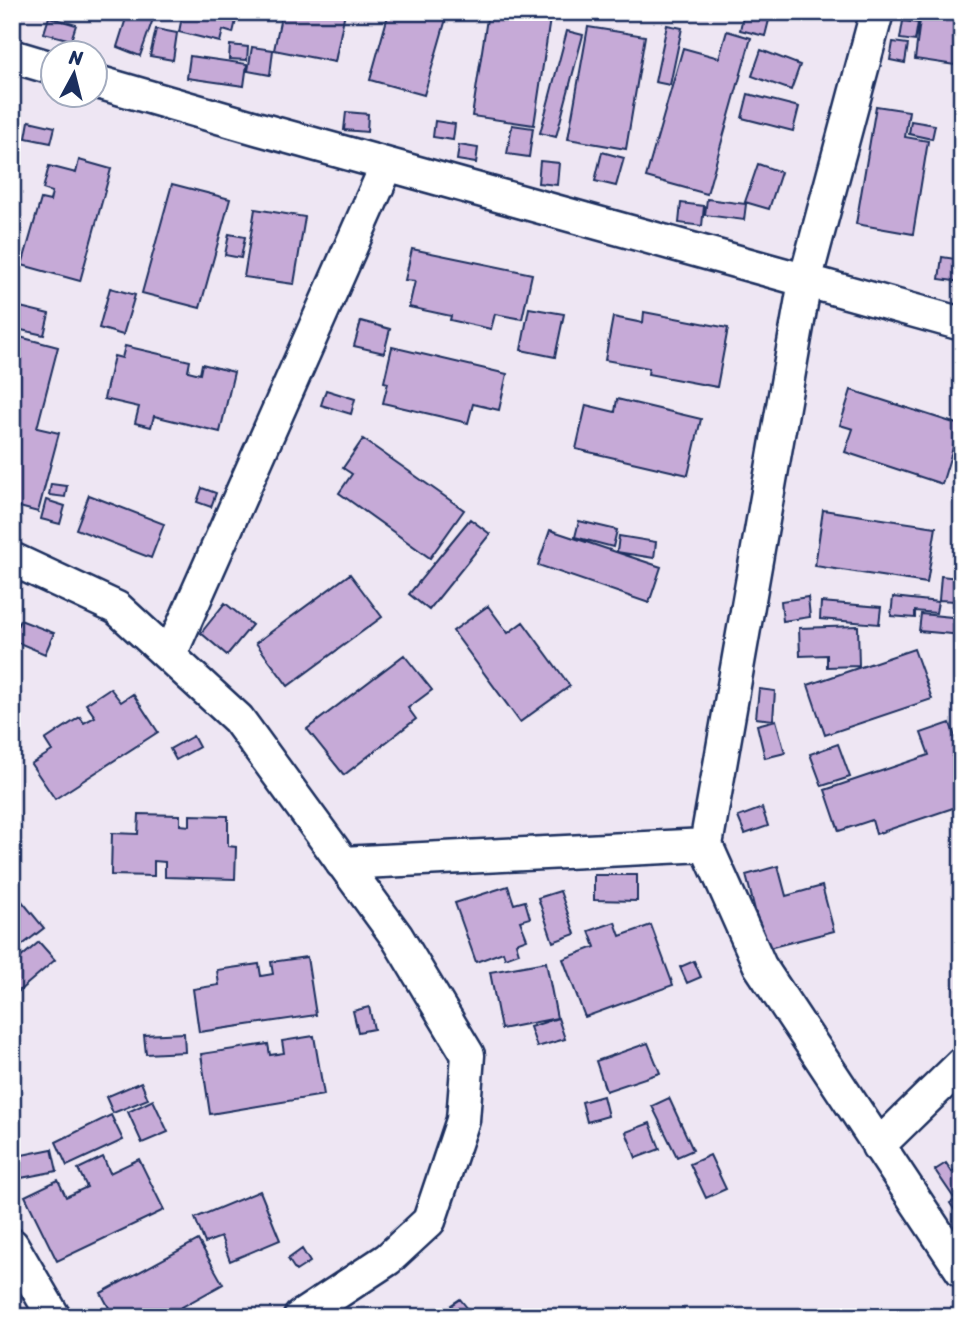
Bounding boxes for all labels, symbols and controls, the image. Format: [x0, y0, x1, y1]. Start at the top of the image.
north arrow [38, 38, 108, 108]
text: N [66, 40, 85, 75]

